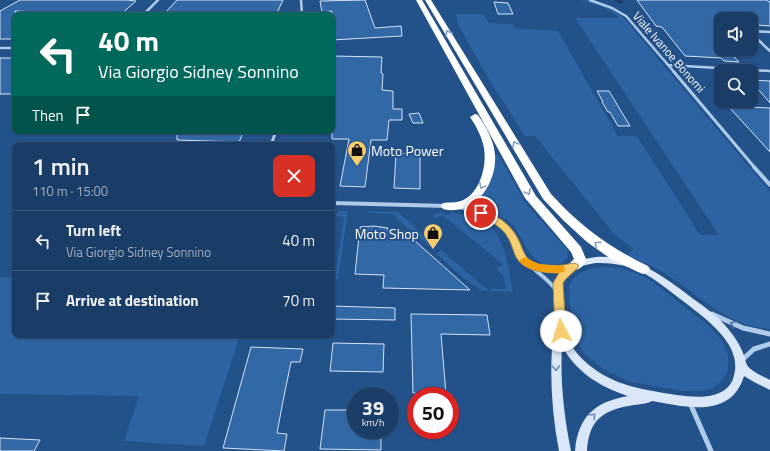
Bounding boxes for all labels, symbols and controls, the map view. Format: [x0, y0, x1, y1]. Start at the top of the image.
street label: Viale Ivanoe Bonomi [628, 7, 710, 97]
map controls [714, 12, 758, 108]
button: sound [714, 12, 758, 56]
text: 40 m [98, 19, 159, 62]
icon: left [32, 28, 84, 80]
one-way arrow [445, 30, 453, 37]
text: Via Giorgio Sidney Sonnino [98, 58, 299, 85]
button: search [714, 64, 758, 108]
text: Then [32, 104, 64, 127]
icon: arrive [72, 104, 94, 126]
shop icon: Moto Power [346, 139, 368, 167]
place label: Moto Power [371, 140, 444, 161]
one-way arrow [512, 141, 520, 148]
text: 1 min [32, 148, 90, 184]
button: close [273, 155, 315, 197]
text: 110 m · 15:00 [32, 181, 108, 201]
one-way arrow [479, 182, 487, 189]
one-way arrow [523, 188, 530, 195]
pin [464, 196, 498, 230]
icon: arrive [470, 202, 492, 224]
text: Turn left [66, 219, 121, 242]
shop icon: Moto Shop [422, 222, 444, 250]
place label: Moto Shop [355, 223, 419, 244]
text: 40 m [282, 229, 315, 252]
icon: left [32, 230, 54, 252]
text: Via Giorgio Sidney Sonnino [66, 242, 211, 262]
one-way arrow [595, 242, 602, 249]
text: Arrive at destination [66, 289, 199, 312]
text: 70 m [282, 289, 315, 312]
icon: arrive [32, 290, 54, 312]
position arrow [540, 310, 582, 352]
one-way arrow [729, 320, 736, 328]
one-way arrow [552, 365, 561, 371]
speed limit sign: 50 [407, 387, 459, 439]
text: 39 [362, 392, 384, 423]
one-way arrow [588, 413, 596, 421]
text: km/h [362, 415, 384, 430]

